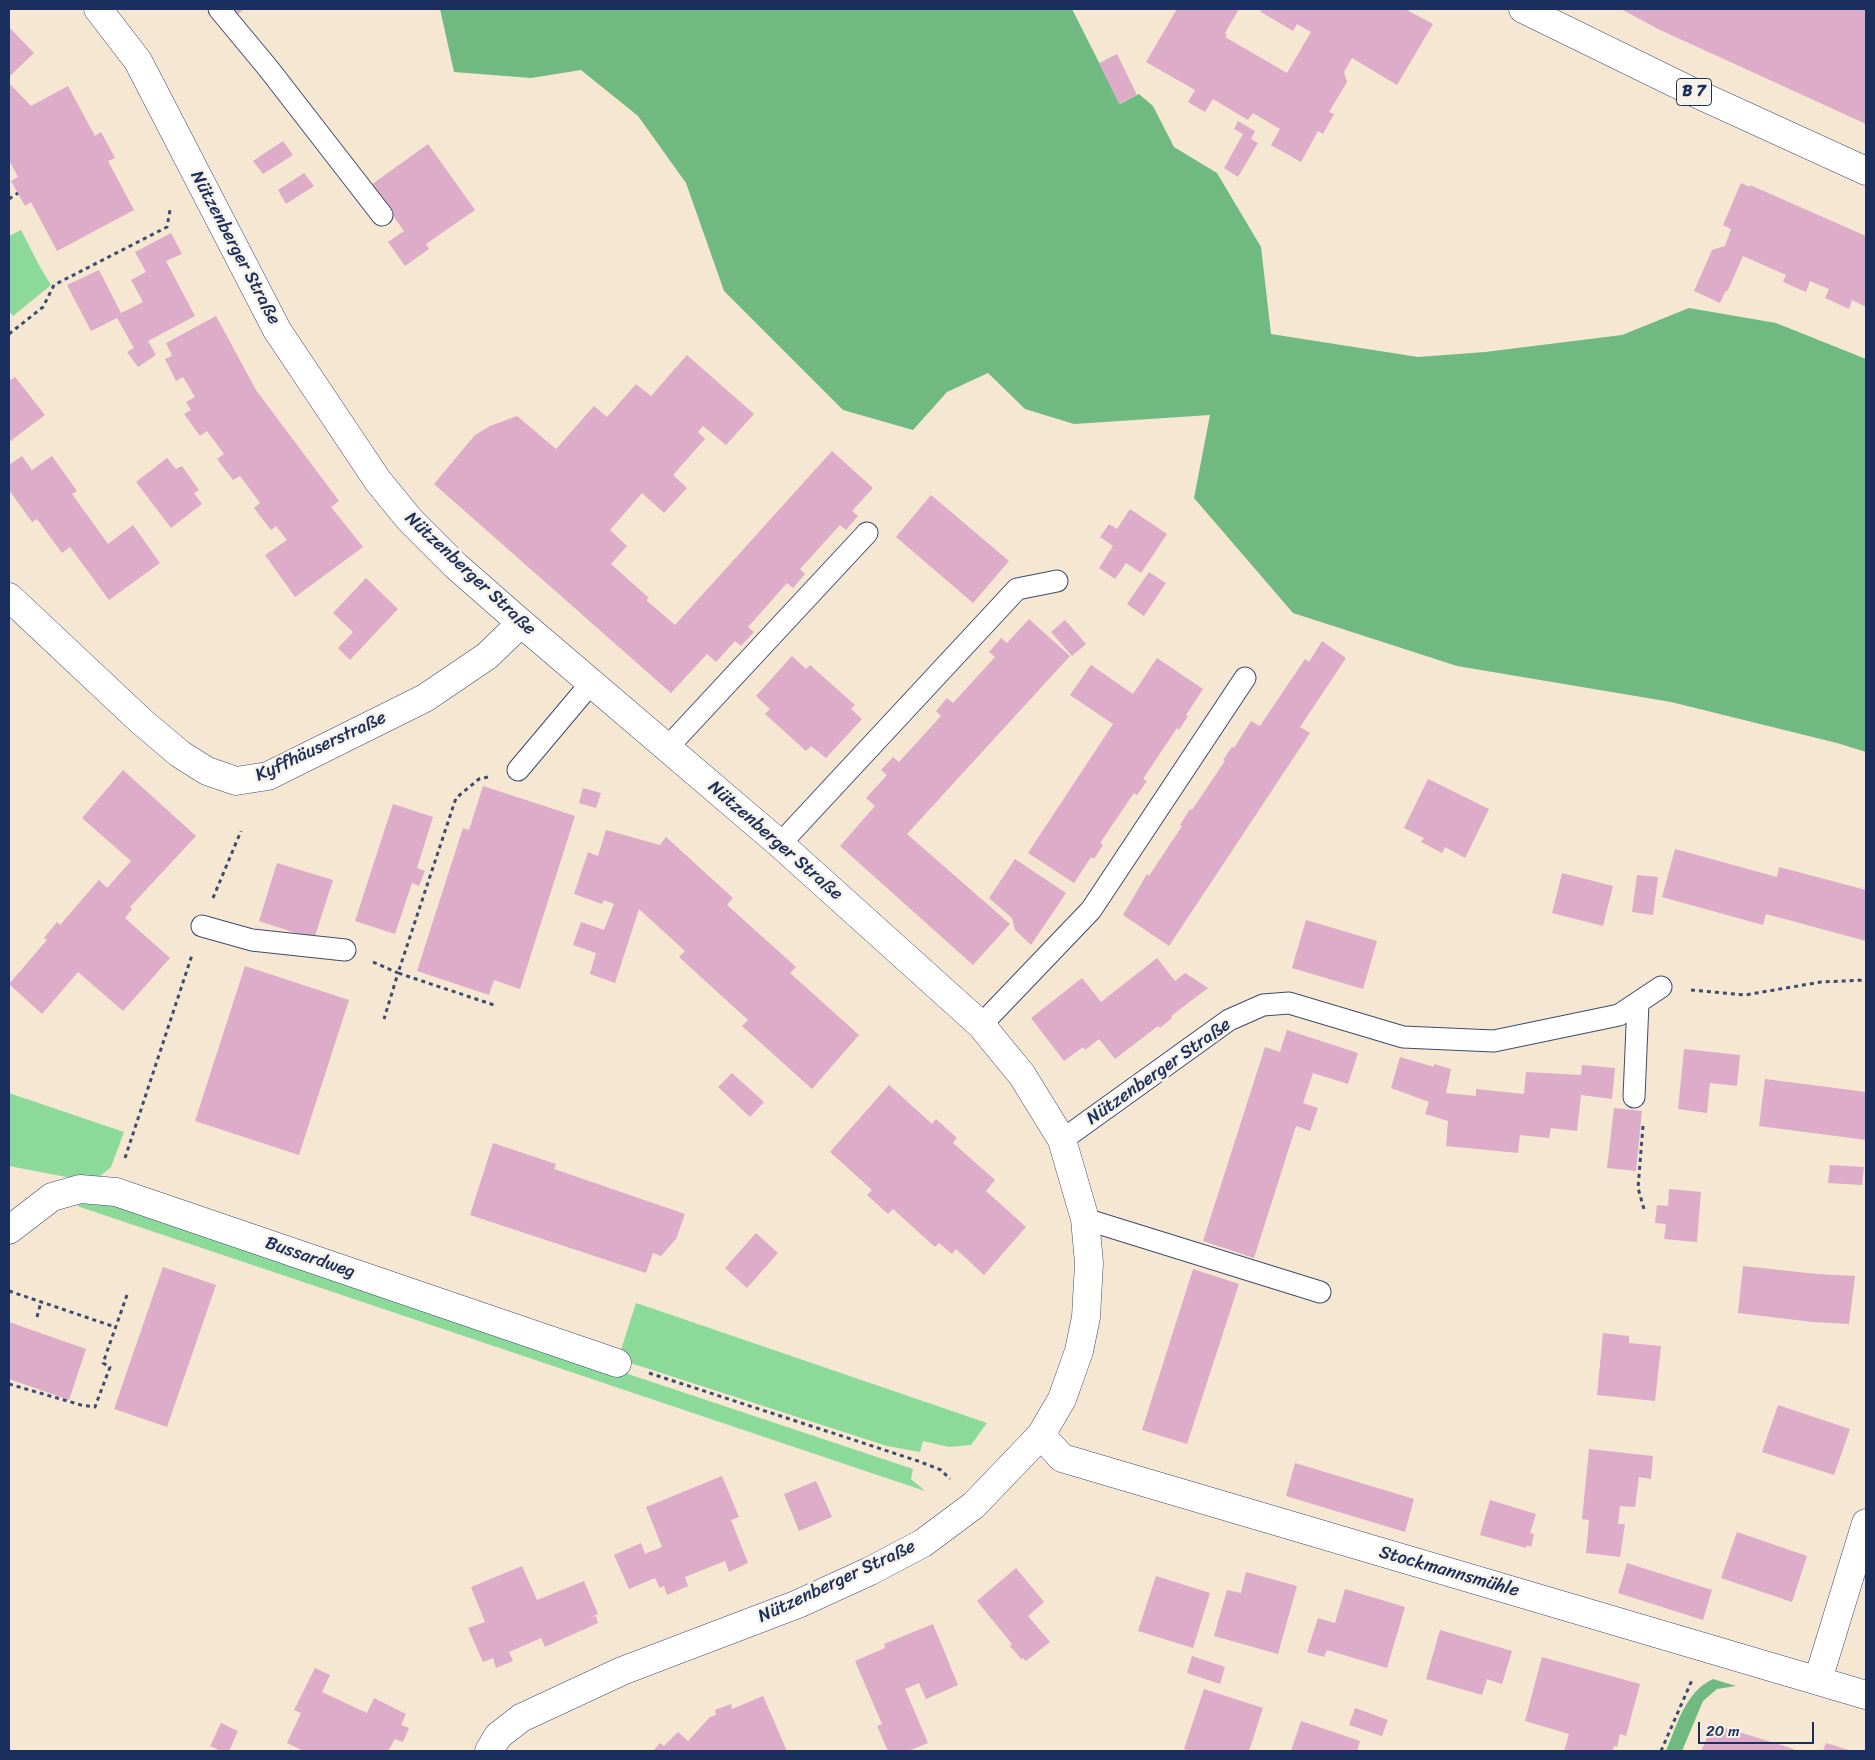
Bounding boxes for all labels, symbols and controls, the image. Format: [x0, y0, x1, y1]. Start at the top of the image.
road number: B 7 [1676, 78, 1712, 105]
street label: Nützenberger Straße [185, 167, 285, 329]
street label: Nützenberger Straße [400, 508, 540, 640]
street label: Kyffhäuserstraße [252, 707, 390, 787]
street label: Nützenberger Straße [703, 777, 847, 905]
street label: Nützenberger Straße [1083, 1014, 1235, 1130]
street label: Bussardweg [262, 1233, 358, 1283]
street label: Nützenberger Straße [755, 1536, 919, 1628]
street label: Stockmannsmühle [1376, 1542, 1522, 1602]
scale bar [1700, 1712, 1816, 1744]
text: 20 m [1706, 1718, 1740, 1744]

